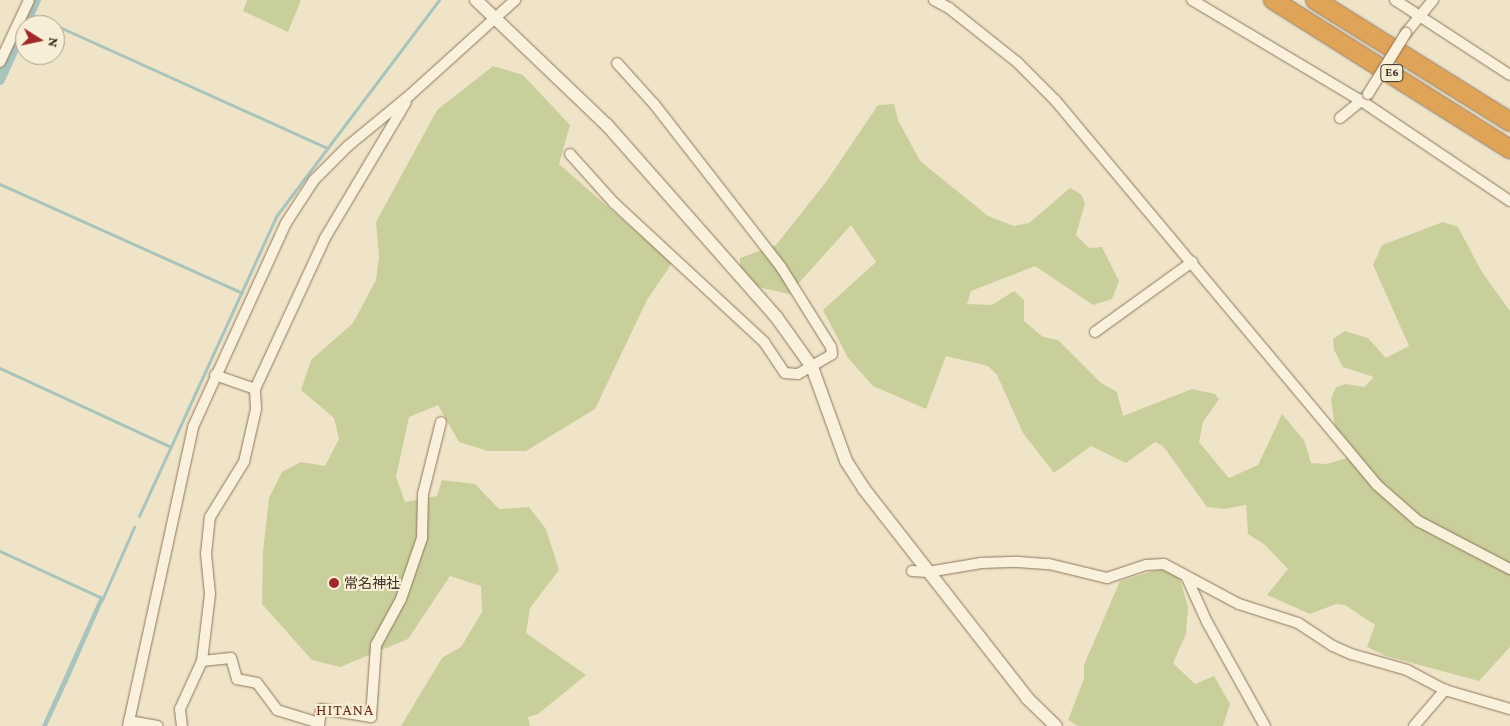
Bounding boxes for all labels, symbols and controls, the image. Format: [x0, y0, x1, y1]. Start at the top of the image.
north arrow [15, 15, 65, 65]
text: N [45, 36, 62, 49]
road number: E6 [1380, 64, 1404, 82]
place label: 常名神社 [344, 575, 400, 591]
marker: 常名神社 [328, 577, 340, 589]
district label: HITANA [315, 700, 375, 720]

